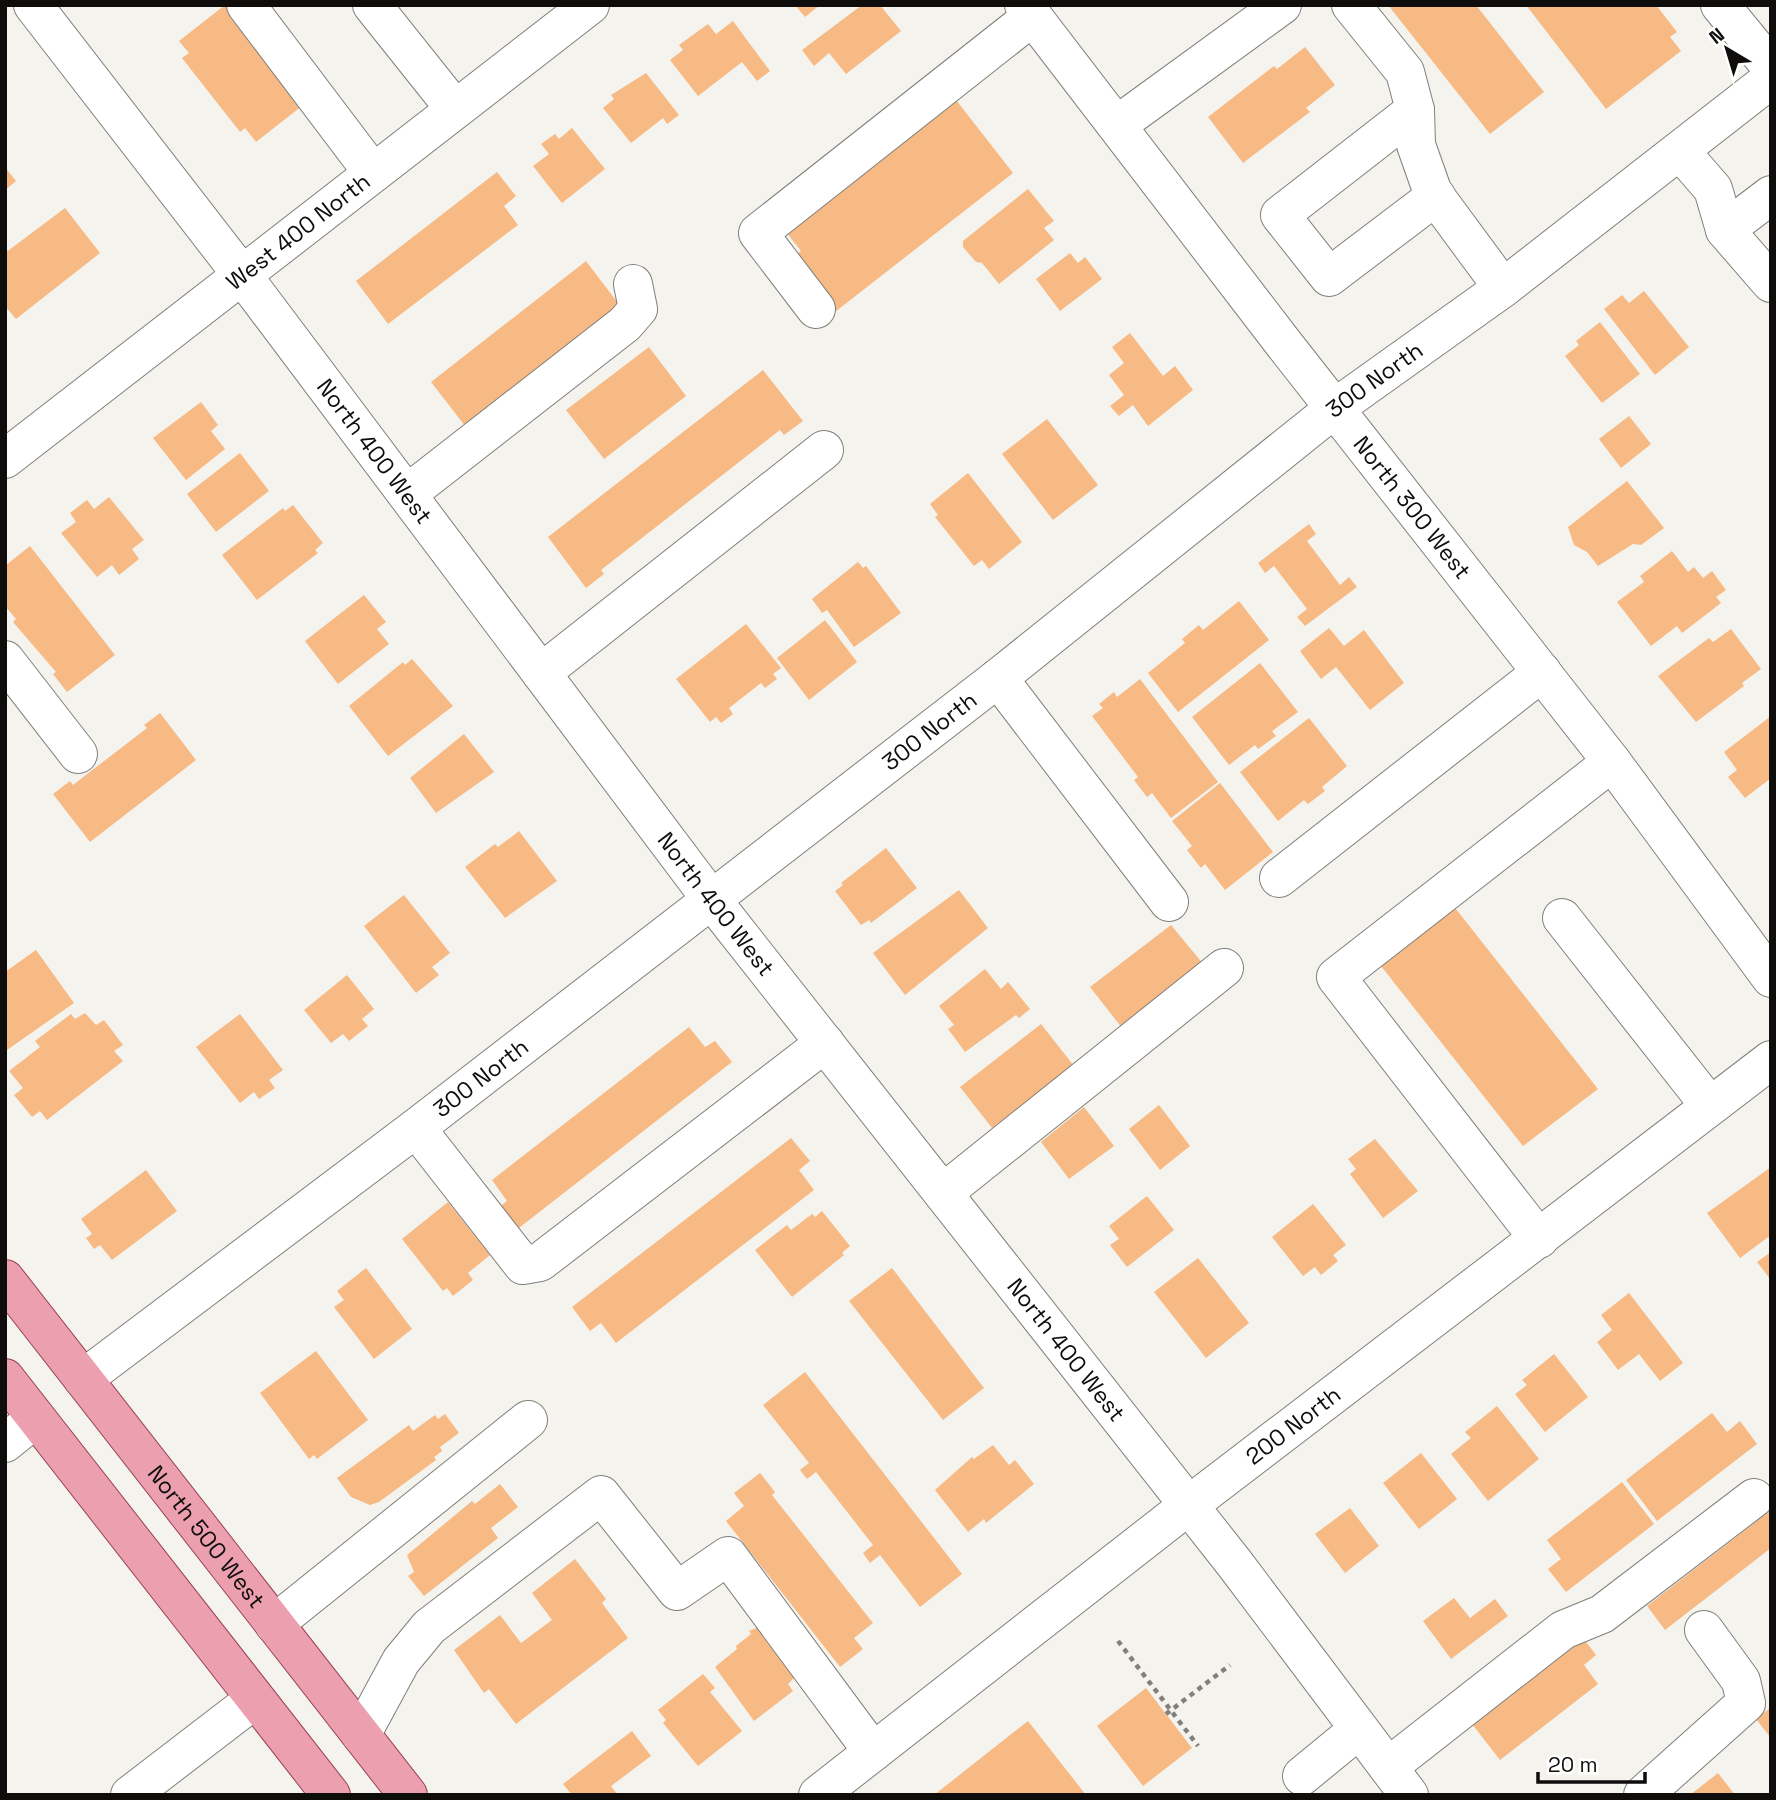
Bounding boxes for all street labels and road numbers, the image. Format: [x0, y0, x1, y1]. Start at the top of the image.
street label: West 400 North [220, 166, 376, 297]
street label: 300 North [1320, 335, 1429, 424]
street label: North 400 West [310, 373, 439, 530]
street label: North 300 West [1347, 430, 1478, 585]
street label: 300 North [876, 685, 983, 777]
street label: North 400 West [651, 826, 781, 982]
street label: 300 North [427, 1032, 534, 1124]
street label: North 400 West [1001, 1272, 1132, 1428]
street label: 200 North [1239, 1379, 1347, 1471]
street label: North 500 West [141, 1459, 272, 1614]

